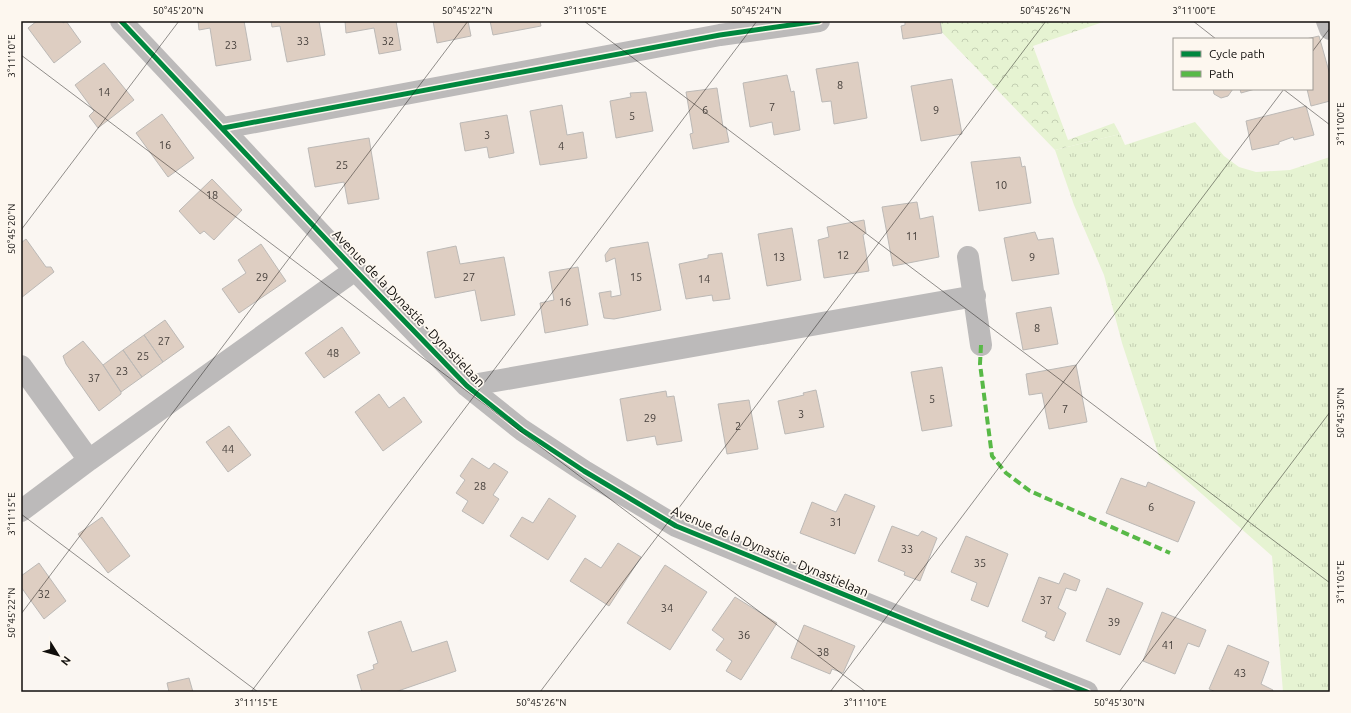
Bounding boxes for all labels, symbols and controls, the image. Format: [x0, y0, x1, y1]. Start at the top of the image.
text: 50°45'20"N [153, 5, 203, 16]
text: 50°45'22"N [442, 5, 492, 16]
text: 3°11'05"E [563, 5, 607, 16]
text: 50°45'24"N [731, 5, 781, 16]
text: 50°45'26"N [1020, 5, 1070, 16]
text: 3°11'00"E [1172, 5, 1216, 16]
text: 3°11'10"E [6, 34, 17, 78]
house number: 33 [297, 35, 309, 47]
house number: 32 [382, 35, 394, 47]
legend [1173, 38, 1313, 90]
house number: 23 [225, 39, 237, 51]
text: Cycle path [1209, 47, 1265, 60]
text: Path [1209, 67, 1234, 80]
house number: 8 [837, 79, 843, 91]
house number: 14 [98, 86, 110, 98]
house number: 7 [769, 101, 775, 113]
text: 3°11'00"E [1335, 102, 1346, 146]
house number: 6 [702, 104, 708, 116]
house number: 9 [933, 104, 939, 116]
house number: 5 [629, 110, 635, 122]
house number: 3 [484, 129, 490, 141]
house number: 16 [159, 139, 171, 151]
house number: 4 [558, 140, 564, 152]
house number: 25 [336, 159, 348, 171]
house number: 10 [995, 179, 1007, 191]
house number: 18 [206, 189, 218, 201]
text: 50°45'20"N [6, 204, 17, 254]
street label: Avenue de la Dynastie - Dynastielaan [330, 227, 488, 389]
house number: 11 [906, 230, 918, 242]
house number: 12 [837, 249, 849, 261]
house number: 13 [773, 251, 785, 263]
house number: 9 [1029, 251, 1035, 263]
house number: 29 [256, 271, 268, 283]
house number: 27 [463, 271, 475, 283]
house number: 15 [630, 271, 642, 283]
house number: 14 [698, 273, 710, 285]
house number: 16 [559, 296, 571, 308]
house number: 8 [1034, 322, 1040, 334]
house number: 27 [158, 335, 170, 347]
house number: 48 [327, 347, 339, 359]
house number: 25 [137, 350, 149, 362]
house number: 23 [116, 365, 128, 377]
house number: 37 [88, 372, 100, 384]
text: 50°45'30"N [1335, 388, 1346, 438]
house number: 5 [929, 393, 935, 405]
house number: 7 [1062, 403, 1068, 415]
house number: 3 [798, 408, 804, 420]
house number: 29 [644, 412, 656, 424]
house number: 2 [735, 420, 741, 432]
house number: 44 [222, 443, 234, 455]
house number: 28 [474, 480, 486, 492]
text: 3°11'15"E [6, 492, 17, 536]
house number: 6 [1148, 501, 1154, 513]
street label: Avenue de la Dynastie - Dynastielaan [669, 503, 871, 599]
house number: 31 [830, 516, 842, 528]
house number: 33 [901, 543, 913, 555]
house number: 35 [974, 557, 986, 569]
text: 3°11'05"E [1335, 560, 1346, 604]
text: 50°45'22"N [6, 588, 17, 638]
house number: 32 [38, 588, 50, 600]
house number: 37 [1040, 594, 1052, 606]
house number: 34 [661, 602, 673, 614]
house number: 39 [1108, 616, 1120, 628]
house number: 36 [738, 629, 750, 641]
north arrow [38, 635, 78, 675]
house number: 41 [1162, 639, 1174, 651]
house number: 38 [817, 646, 829, 658]
text: N [59, 654, 73, 668]
house number: 43 [1234, 667, 1246, 679]
text: 3°11'15"E [234, 697, 278, 708]
text: 50°45'26"N [516, 697, 566, 708]
text: 3°11'10"E [843, 697, 887, 708]
text: 50°45'30"N [1094, 697, 1144, 708]

